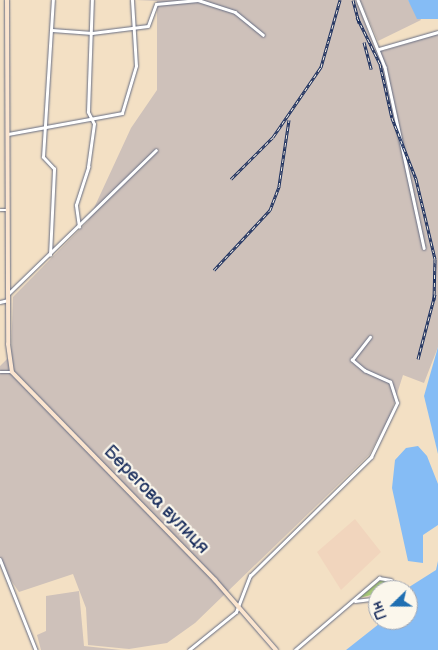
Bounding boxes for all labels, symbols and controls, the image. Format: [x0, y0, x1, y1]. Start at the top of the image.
street label: Берегова вулиця [99, 441, 213, 559]
north arrow [368, 580, 418, 630]
text: Пн [368, 599, 391, 622]

